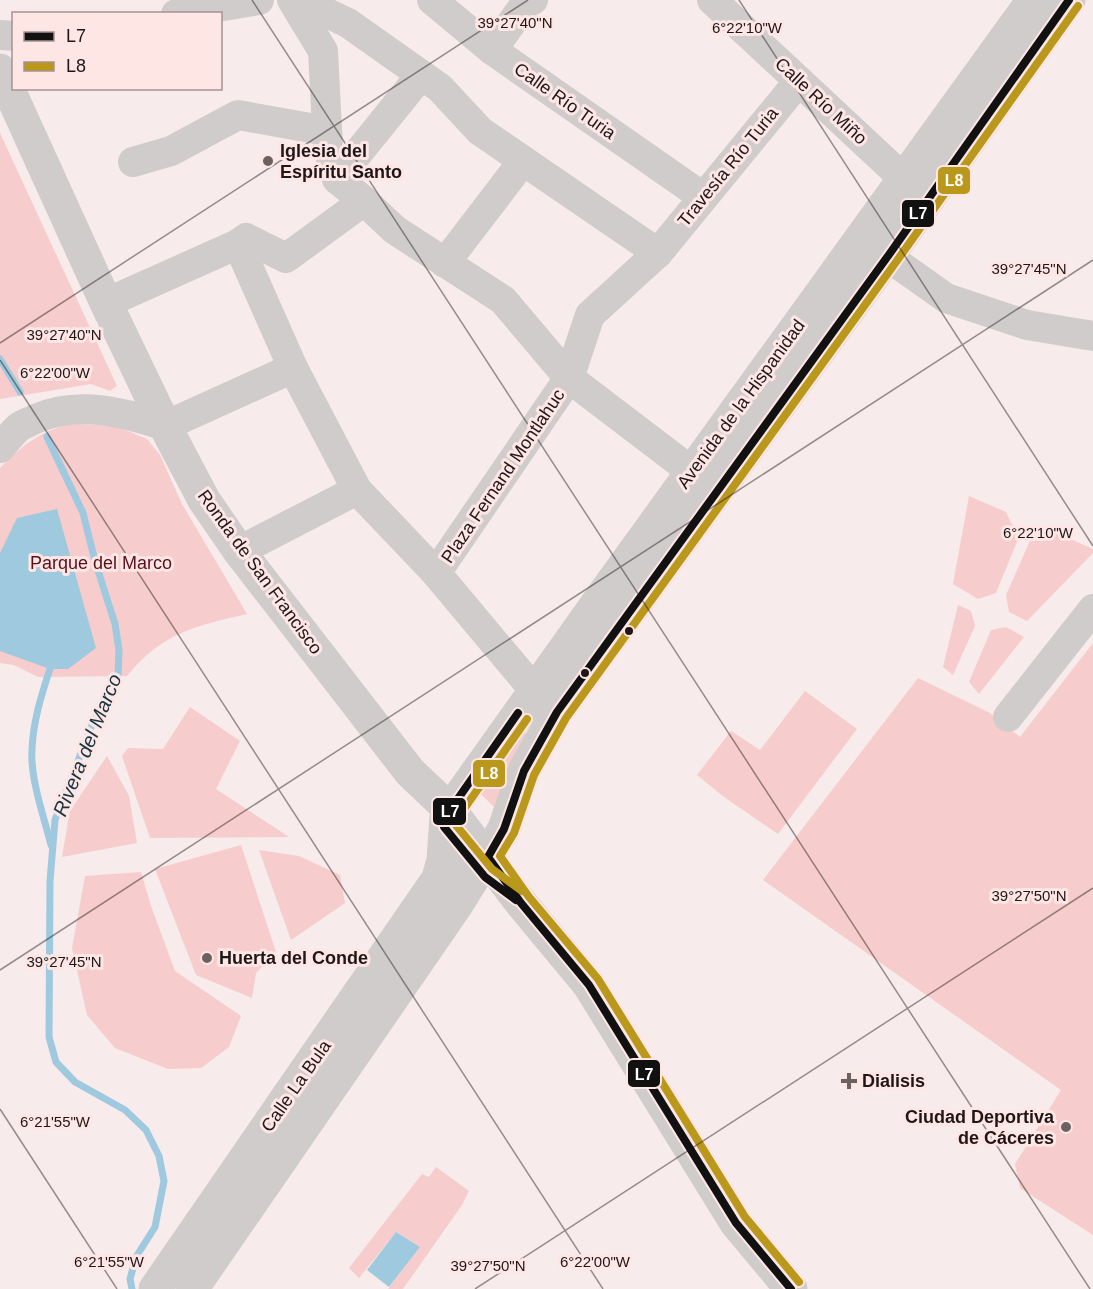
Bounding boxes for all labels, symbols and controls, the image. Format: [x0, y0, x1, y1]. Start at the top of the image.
legend [12, 12, 222, 90]
text: 39°27'40"N [477, 14, 553, 31]
text: 6°22'10"W [712, 19, 783, 36]
text: L7 [66, 26, 86, 46]
street label: Calle Río Miño [771, 53, 871, 149]
text: L8 [66, 56, 86, 76]
street label: Calle Río Turia [510, 59, 620, 144]
street label: Travesía Río Turia [674, 103, 783, 231]
place label: Iglesia del Espíritu Santo [280, 141, 402, 182]
marker: Iglesia del Espíritu Santo [261, 154, 275, 168]
line badge: L8 [937, 166, 971, 195]
text: L8 [945, 172, 963, 189]
line badge: L7 [901, 199, 935, 228]
text: L7 [909, 205, 927, 222]
text: 39°27'45"N [991, 260, 1067, 277]
street label: Avenida de la Hispanidad [673, 316, 809, 492]
text: 39°27'40"N [26, 326, 102, 343]
text: 6°22'00"W [20, 364, 91, 381]
street label: Plaza Fernand Montlahuc [437, 385, 569, 567]
street label: Ronda de San Francisco [194, 486, 326, 658]
text: 6°22'10"W [1003, 524, 1074, 541]
park label: Parque del Marco [30, 553, 172, 573]
unlabelled marker [623, 625, 635, 637]
unlabelled marker [579, 667, 591, 679]
water label: Rivera del Marco [48, 671, 126, 819]
line badge: L8 [472, 759, 506, 788]
text: L8 [480, 765, 498, 782]
line badge: L7 [432, 797, 467, 826]
text: L7 [441, 803, 459, 820]
text: 39°27'50"N [991, 887, 1067, 904]
place label: Huerta del Conde [219, 948, 368, 968]
marker: Huerta del Conde [200, 951, 214, 965]
text: 39°27'45"N [26, 953, 102, 970]
street label: Calle La Bula [257, 1036, 335, 1136]
line badge: L7 [627, 1059, 661, 1088]
text: L7 [635, 1066, 653, 1083]
place label: Dialisis [862, 1071, 925, 1091]
marker: Dialisis [840, 1072, 858, 1090]
place label: Ciudad Deportiva de Cáceres [905, 1107, 1055, 1148]
text: 6°21'55"W [20, 1113, 91, 1130]
marker: Ciudad Deportiva de Cáceres [1059, 1120, 1073, 1134]
text: 6°21'55"W [74, 1253, 145, 1270]
text: 6°22'00"W [560, 1253, 631, 1270]
text: 39°27'50"N [450, 1257, 526, 1274]

